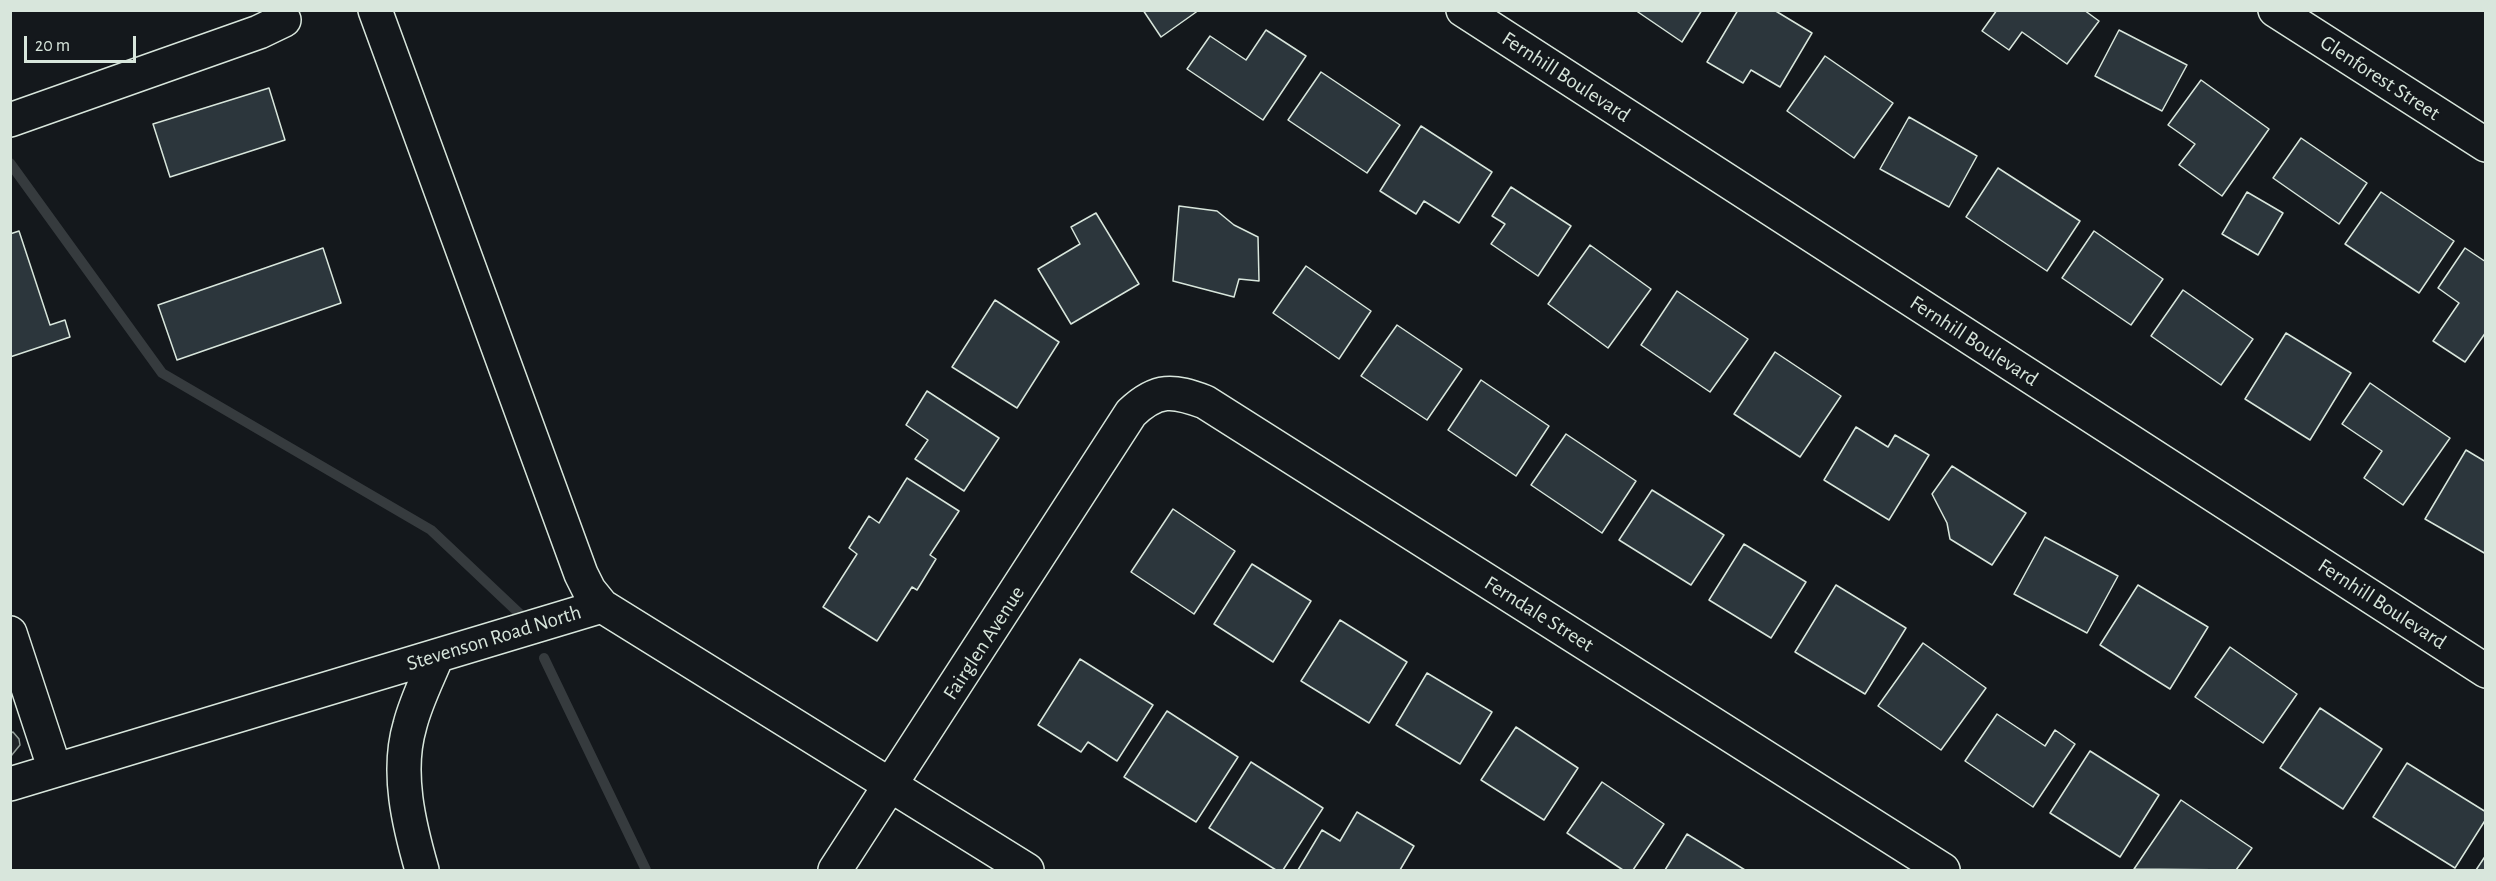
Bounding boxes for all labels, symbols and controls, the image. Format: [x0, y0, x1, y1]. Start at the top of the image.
scale bar [27, 24, 140, 62]
street label: Fernhill Boulevard [1497, 26, 1635, 128]
street label: Glenforest Street [2315, 30, 2445, 126]
text: 20 m [35, 37, 70, 55]
street label: Fernhill Boulevard [1905, 290, 2043, 392]
street label: Fernhill Boulevard [2313, 553, 2451, 655]
street label: Ferndale Street [1480, 570, 1598, 658]
street label: Fairglen Avenue [938, 581, 1030, 705]
street label: Stevenson Road North [404, 600, 584, 676]

